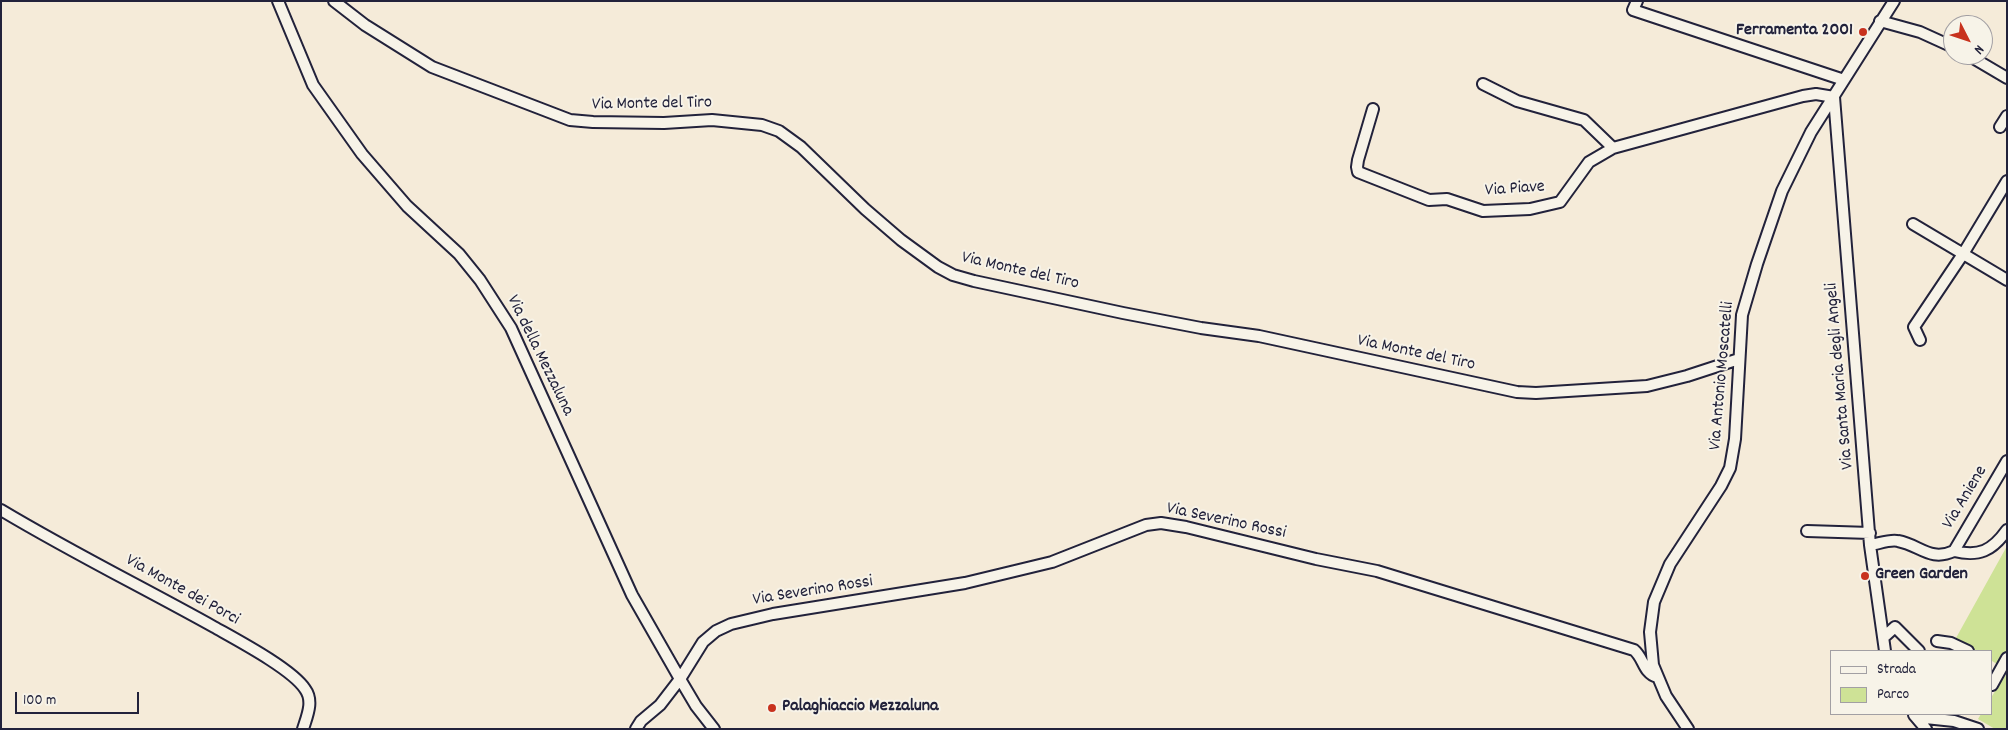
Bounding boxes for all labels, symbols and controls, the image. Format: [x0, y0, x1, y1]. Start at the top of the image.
north arrow [1943, 15, 1993, 65]
place label: Ferramenta 2001 [1736, 21, 1853, 43]
marker: Ferramenta 2001 [1857, 26, 1869, 38]
text: N [1969, 40, 1988, 58]
street label: Via Monte del Tiro [592, 93, 712, 117]
street label: Via Piave [1484, 177, 1546, 203]
street label: Via Monte del Tiro [959, 248, 1081, 296]
street label: Via Santa Maria degli Angeli [1822, 282, 1860, 470]
street label: Via della Mezzaluna [500, 292, 578, 420]
street label: Via Antonio Moscatelli [1706, 301, 1740, 451]
street label: Via Monte del Tiro [1355, 331, 1477, 377]
street label: Via Aniene [1939, 462, 1993, 534]
street label: Via Severino Rossi [1164, 499, 1288, 545]
street label: Via Monte dei Porci [121, 551, 243, 631]
place label: Green Garden [1875, 565, 1968, 587]
marker: Green Garden [1859, 570, 1871, 582]
street label: Via Severino Rossi [751, 572, 875, 612]
legend [1830, 650, 1993, 715]
text: Strada [1877, 659, 1916, 681]
scale bar [18, 682, 141, 714]
text: Parco [1877, 684, 1909, 706]
text: 100 m [23, 690, 56, 712]
place label: Palaghiaccio Mezzaluna [782, 697, 938, 719]
marker: Palaghiaccio Mezzaluna [766, 702, 778, 714]

